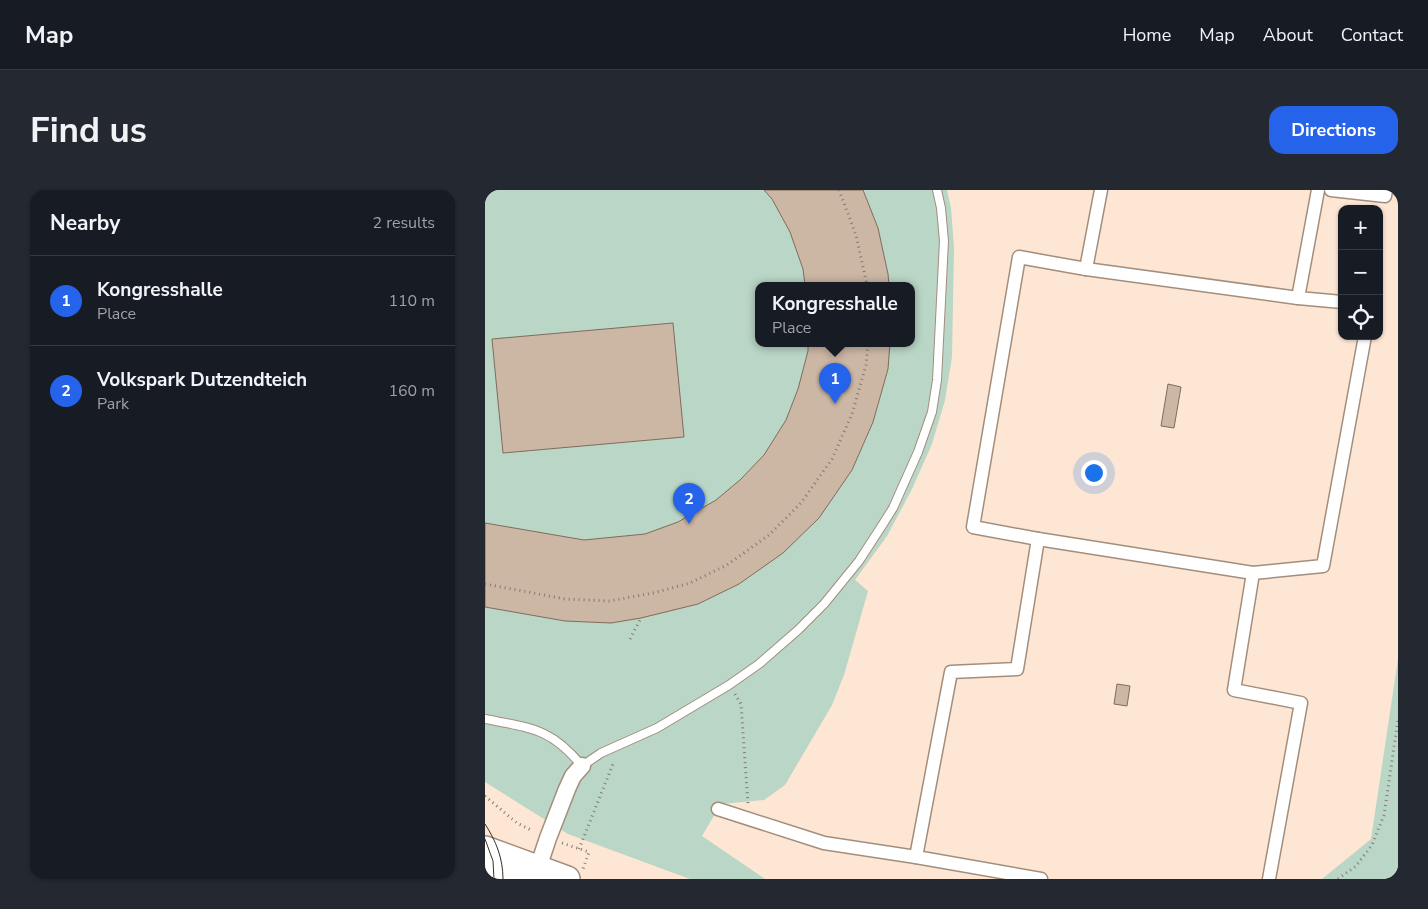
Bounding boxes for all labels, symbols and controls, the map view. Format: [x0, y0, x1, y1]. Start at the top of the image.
text: Map [25, 19, 73, 51]
text: Home [1123, 23, 1171, 47]
text: Map [1199, 23, 1235, 47]
text: About [1263, 23, 1313, 47]
text: Contact [1341, 23, 1403, 47]
button: Directions [1269, 106, 1398, 154]
text: Find us [30, 107, 147, 154]
map controls [1338, 205, 1383, 340]
button: + [1338, 205, 1383, 250]
text: Nearby [50, 209, 120, 237]
text: 2 results [373, 212, 435, 234]
button: − [1338, 250, 1383, 295]
text: Kongresshalle [97, 277, 223, 303]
popup [755, 282, 915, 347]
text: 1 [61, 290, 71, 312]
text: 110 m [388, 290, 435, 312]
text: Kongresshalle [772, 291, 898, 317]
button: locate [1338, 295, 1383, 340]
text: Place [97, 303, 136, 325]
text: Place [772, 317, 811, 339]
pin: 1 [819, 363, 851, 404]
text: Volkspark Dutzendteich [97, 367, 307, 393]
text: 2 [61, 380, 71, 402]
text: 160 m [388, 380, 435, 402]
text: Park [97, 393, 129, 415]
your location [1081, 460, 1107, 486]
pin: 2 [673, 483, 705, 524]

